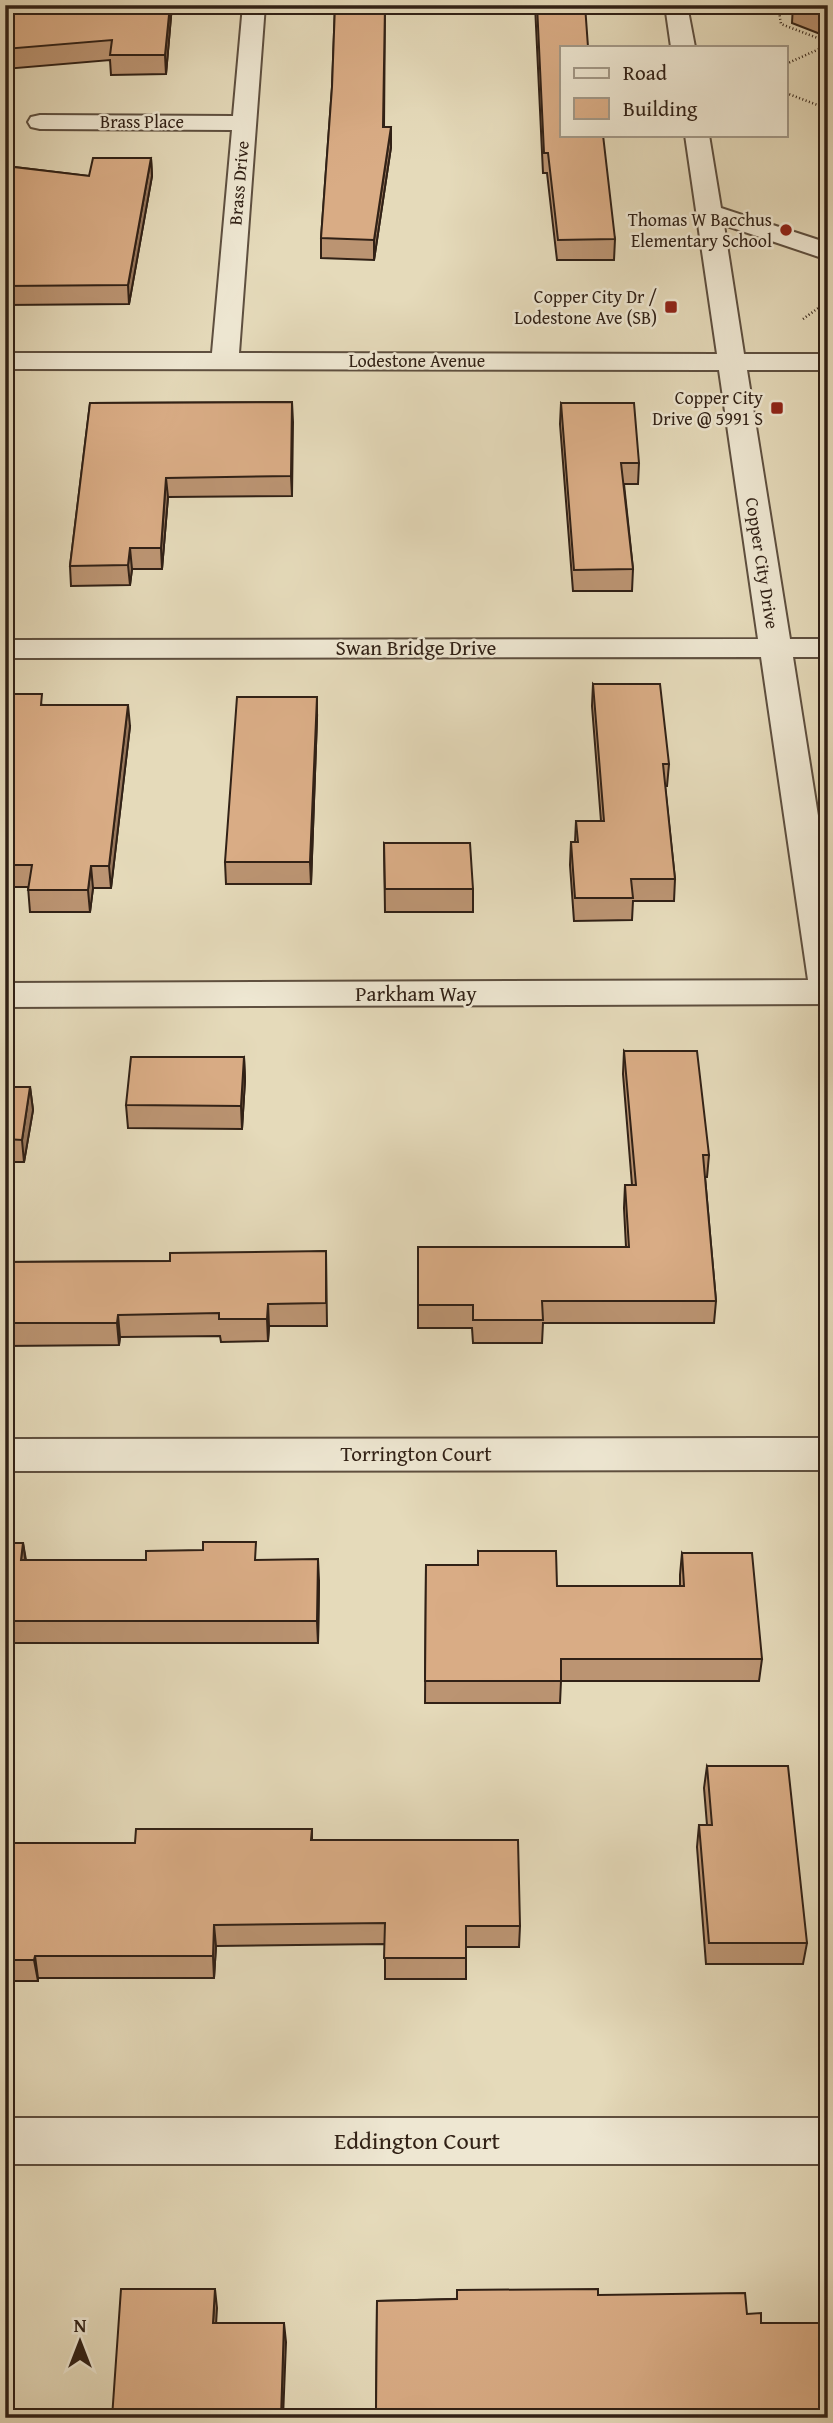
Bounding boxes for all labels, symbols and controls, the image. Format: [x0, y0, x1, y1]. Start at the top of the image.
legend [560, 46, 788, 136]
text: Road [623, 57, 668, 88]
text: Building [623, 93, 698, 124]
street label: Brass Place [100, 108, 184, 135]
street label: Brass Drive [221, 140, 256, 226]
place label: Thomas W Bacchus Elementary School [628, 206, 772, 254]
marker: Thomas W Bacchus Elementary School [778, 222, 794, 238]
place label: Copper City Dr / Lodestone Ave (SB) [514, 283, 657, 331]
marker: Copper City Dr / Lodestone Ave (SB) [663, 299, 679, 315]
street label: Lodestone Avenue [349, 347, 485, 374]
place label: Copper City Drive @ 5991 S [652, 384, 763, 432]
marker: Copper City Drive @ 5991 S [769, 400, 785, 416]
street label: Copper City Drive [739, 495, 786, 631]
street label: Swan Bridge Drive [336, 632, 497, 663]
street label: Parkham Way [355, 978, 477, 1009]
street label: Torrington Court [340, 1438, 492, 1469]
street label: Eddington Court [334, 2123, 501, 2158]
north arrow [46, 2308, 116, 2378]
text: N [74, 2311, 87, 2339]

